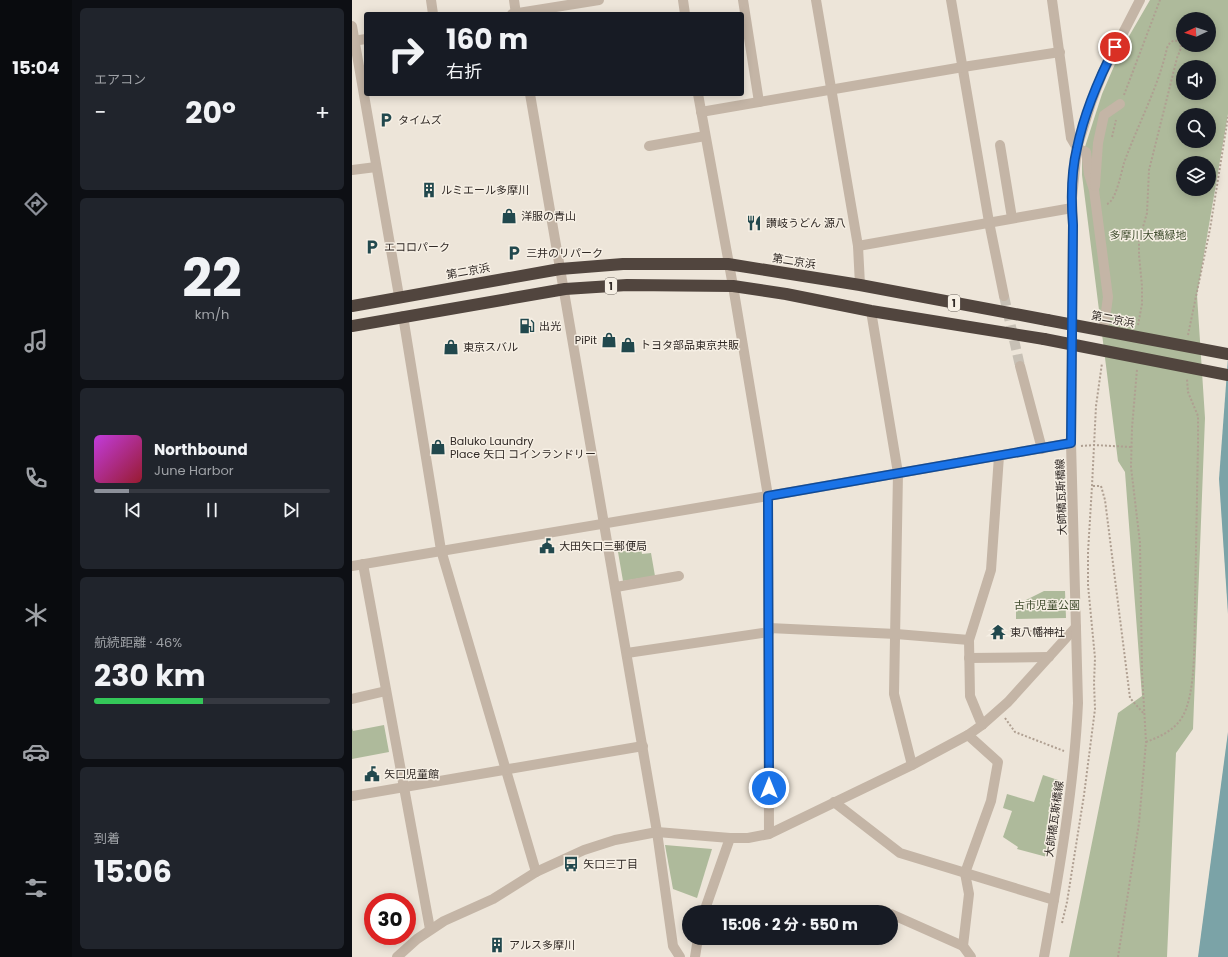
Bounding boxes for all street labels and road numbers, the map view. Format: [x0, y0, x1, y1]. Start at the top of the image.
street label: 第二京浜 [771, 250, 817, 272]
street label: 第二京浜 [445, 259, 491, 283]
road number: 1 [605, 278, 617, 294]
road number: 1 [948, 295, 960, 311]
street label: 第二京浜 [1090, 307, 1136, 331]
street label: 大師橋瓦斯橋線 [1052, 458, 1070, 536]
street label: 大師橋瓦斯橋線 [1041, 780, 1067, 858]

